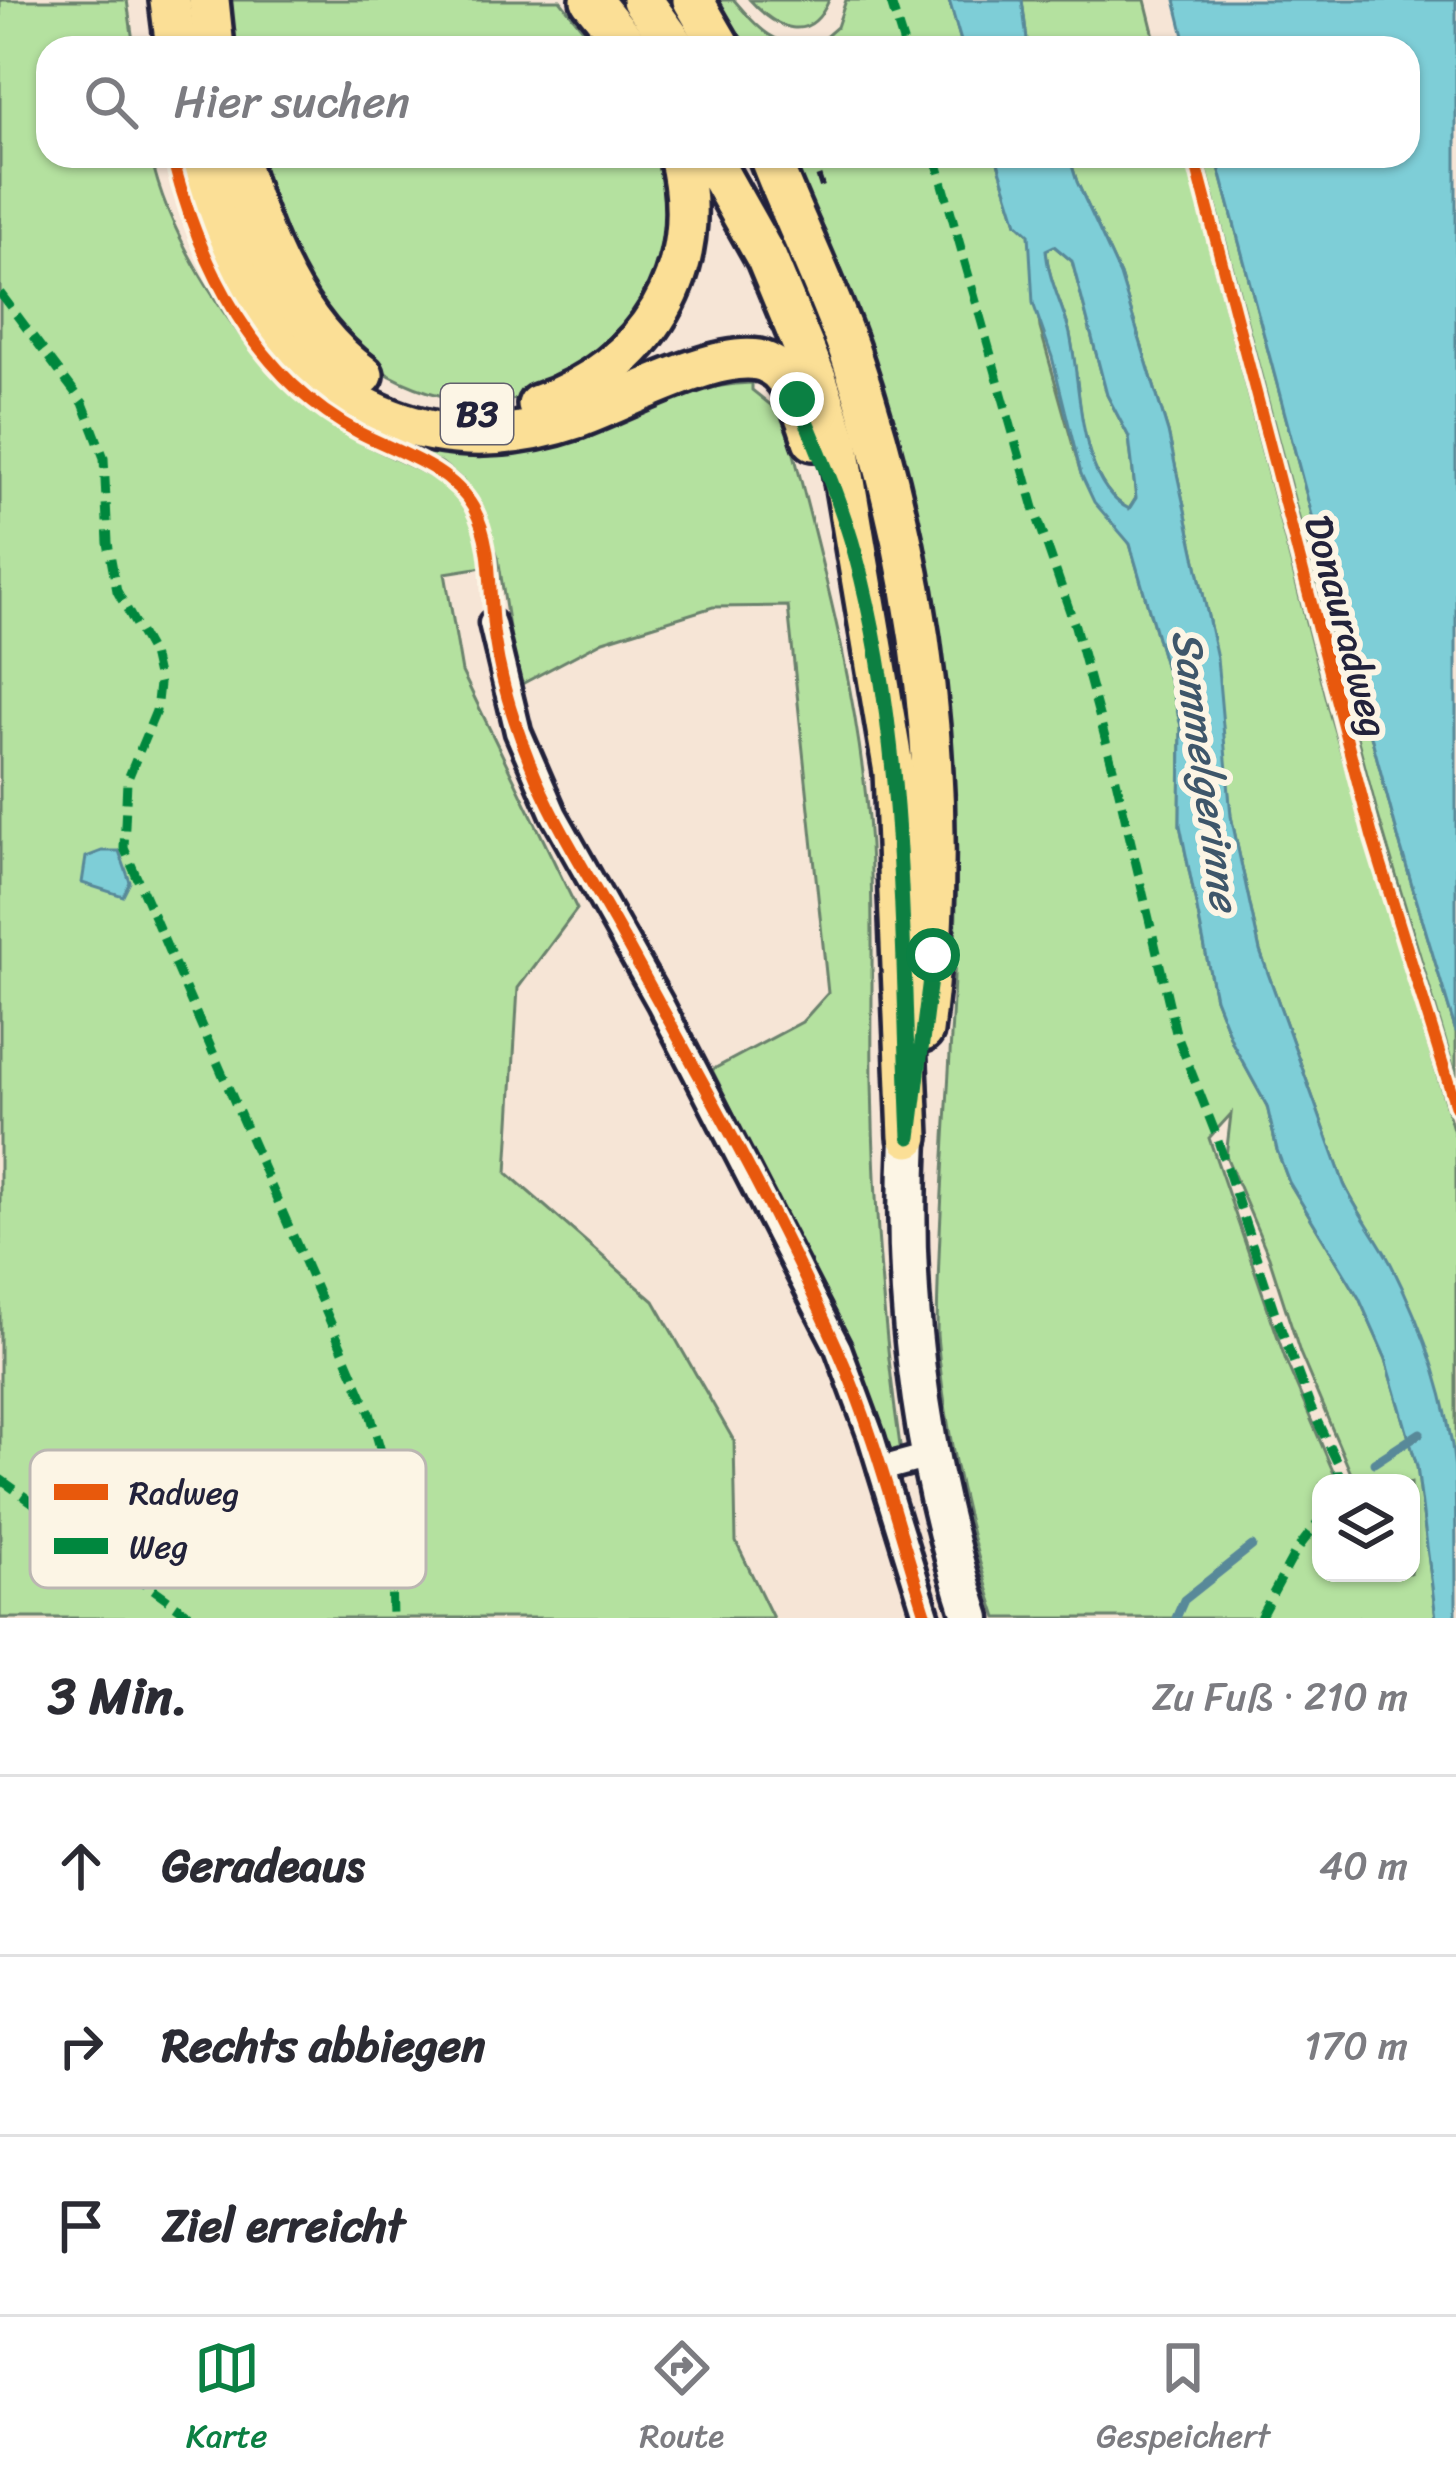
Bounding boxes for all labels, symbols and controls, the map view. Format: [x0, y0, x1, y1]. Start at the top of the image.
search box [36, 36, 1420, 168]
text: Hier suchen [174, 62, 410, 142]
icon: search [78, 69, 144, 135]
route end [770, 372, 824, 426]
road number: B3 [441, 384, 513, 444]
street label: Donauradweg [1284, 507, 1410, 745]
water label: Sammelgerinne [1150, 625, 1263, 919]
route start [906, 928, 960, 982]
legend [30, 1450, 426, 1588]
text: Radweg [129, 1464, 239, 1522]
map controls [1312, 1474, 1420, 1582]
button: layers [1312, 1474, 1420, 1582]
text: Weg [129, 1518, 188, 1576]
text: 3 Min. [48, 1651, 188, 1741]
text: Zu Fuß · 210 m [1152, 1662, 1408, 1731]
text: Geradeaus [162, 1826, 365, 1906]
text: 40 m [1319, 1831, 1408, 1900]
icon: ahead [48, 1833, 114, 1899]
text: Rechts abbiegen [162, 2006, 485, 2086]
text: 170 m [1304, 2011, 1408, 2080]
icon: right [48, 2013, 114, 2079]
text: Ziel erreicht [162, 2186, 405, 2266]
icon: arrive [48, 2193, 114, 2259]
tab: Karte [186, 2335, 268, 2465]
tab: Route [639, 2335, 724, 2465]
tab: Gespeichert [1096, 2335, 1270, 2465]

